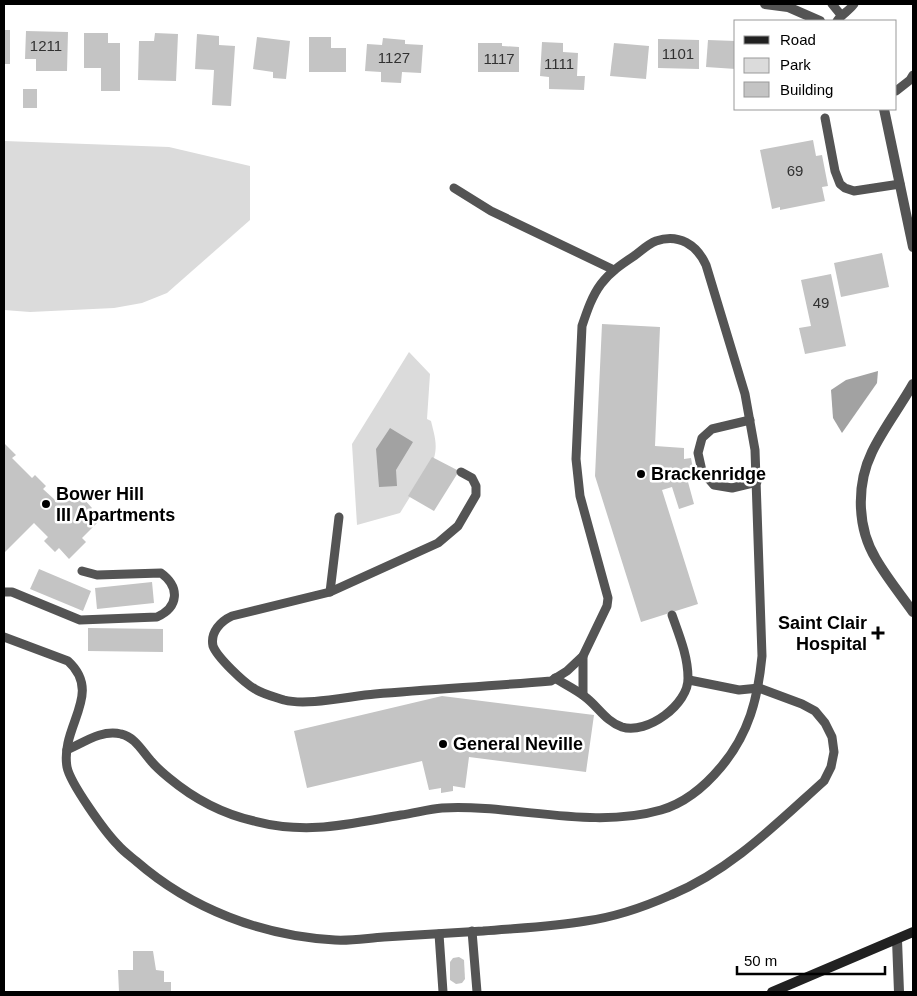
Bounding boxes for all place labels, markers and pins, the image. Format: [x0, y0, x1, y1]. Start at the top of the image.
place label: Brackenridge [651, 464, 766, 484]
marker: Brackenridge [635, 468, 647, 480]
place label: Bower Hill III Apartments [56, 484, 175, 525]
marker: Bower Hill III Apartments [40, 498, 52, 510]
place label: Saint Clair Hospital [778, 613, 867, 654]
marker: Saint Clair Hospital [871, 626, 885, 640]
place label: General Neville [453, 734, 583, 754]
marker: General Neville [437, 738, 449, 750]

